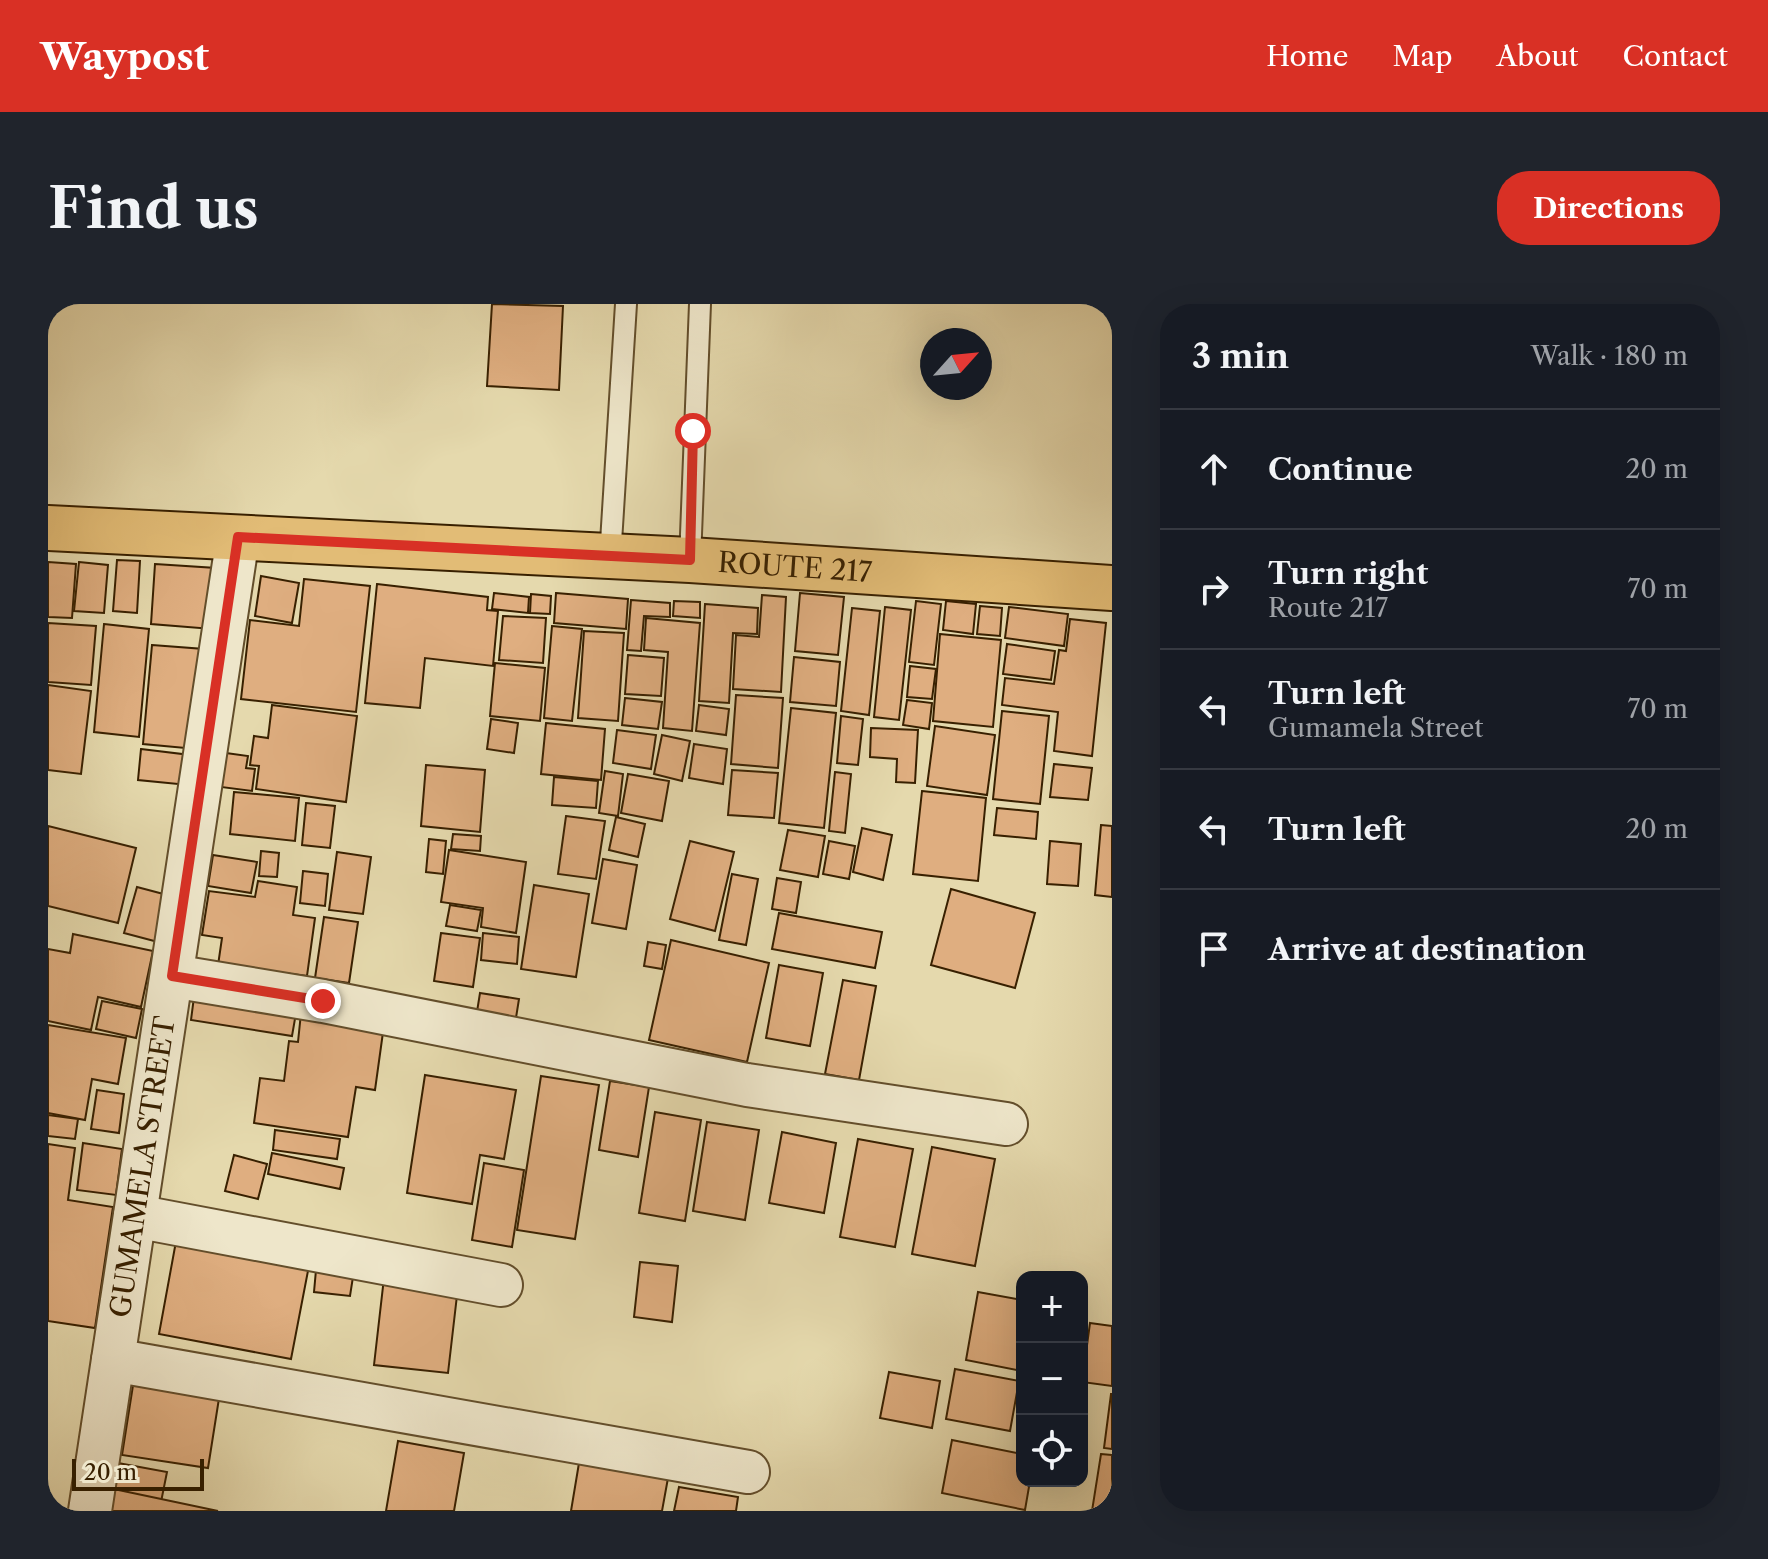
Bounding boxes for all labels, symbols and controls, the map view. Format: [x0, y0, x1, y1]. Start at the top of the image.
text: Waypost [40, 33, 209, 80]
text: Home [1266, 39, 1348, 73]
text: Map [1392, 39, 1452, 73]
text: About [1496, 39, 1578, 73]
text: Contact [1622, 39, 1728, 73]
button: Directions [1497, 171, 1720, 245]
text: Find us [48, 174, 259, 243]
north arrow [920, 328, 992, 400]
text: 3 min [1192, 335, 1289, 377]
text: Walk · 180 m [1531, 340, 1688, 372]
route start [675, 413, 711, 449]
icon: ahead [1192, 447, 1236, 491]
text: Continue [1268, 451, 1413, 488]
text: 20 m [1625, 453, 1688, 485]
street label: ROUTE 217 [717, 545, 873, 589]
text: Turn right [1268, 555, 1428, 592]
icon: right [1192, 567, 1236, 611]
text: 70 m [1628, 573, 1688, 605]
text: Route 217 [1268, 592, 1388, 624]
text: Turn left [1268, 675, 1405, 712]
icon: left [1192, 687, 1236, 731]
text: 70 m [1628, 693, 1688, 725]
text: Gumamela Street [1268, 712, 1483, 744]
icon: left [1192, 807, 1236, 851]
text: Turn left [1268, 811, 1405, 848]
text: 20 m [1625, 813, 1688, 845]
icon: arrive [1192, 927, 1236, 971]
text: Arrive at destination [1268, 931, 1586, 968]
route end [305, 983, 341, 1019]
street label: GUMAMELA STREET [103, 1014, 182, 1320]
map controls [1016, 1271, 1088, 1487]
button: + [1016, 1271, 1088, 1343]
button: − [1016, 1343, 1088, 1415]
button: locate [1016, 1415, 1088, 1487]
scale bar [72, 1455, 204, 1491]
text: 20 m [84, 1459, 137, 1486]

